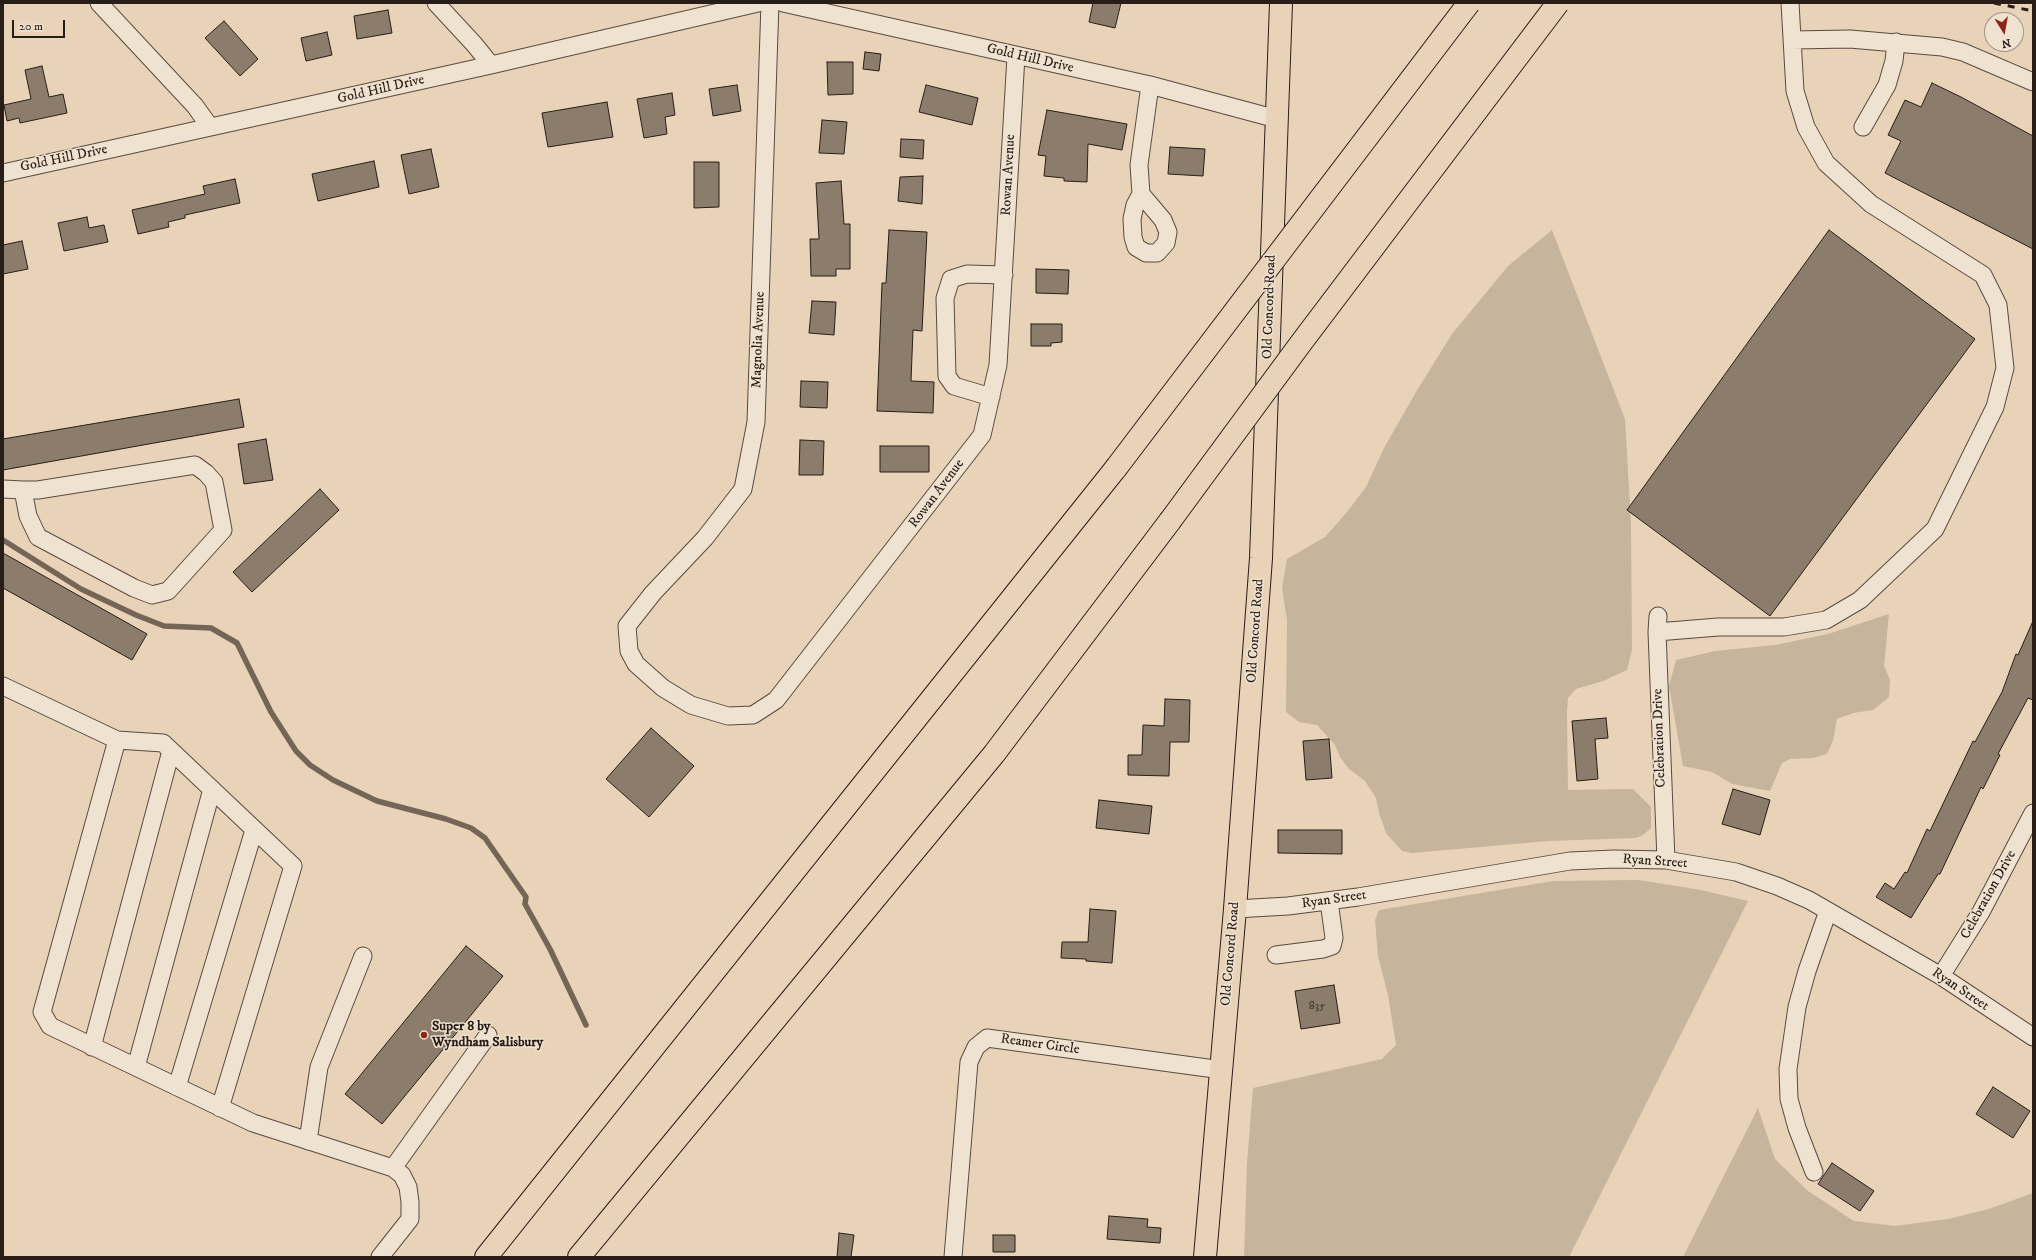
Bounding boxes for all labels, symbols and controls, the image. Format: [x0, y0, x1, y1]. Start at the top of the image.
scale bar [14, 12, 67, 38]
north arrow [1984, 12, 2024, 52]
text: 20 m [19, 19, 43, 34]
text: N [2000, 35, 2012, 51]
street label: Gold Hill Drive [985, 41, 1075, 77]
street label: Gold Hill Drive [336, 72, 426, 108]
street label: Rowan Avenue [998, 134, 1020, 216]
street label: Gold Hill Drive [19, 142, 109, 176]
street label: Old Concord Road [1260, 255, 1280, 359]
street label: Magnolia Avenue [749, 291, 769, 389]
street label: Rowan Avenue [906, 456, 968, 532]
street label: Old Concord Road [1244, 578, 1268, 684]
street label: Celebration Drive [1650, 688, 1670, 788]
street label: Celebration Drive [1958, 848, 2020, 942]
street label: Ryan Street [1622, 851, 1688, 873]
street label: Ryan Street [1301, 887, 1367, 913]
street label: Old Concord Road [1218, 901, 1244, 1007]
street label: Ryan Street [1928, 965, 1992, 1015]
house number: 835 [1309, 1000, 1325, 1014]
place label: Super 8 by Wyndham Salisbury [432, 1019, 543, 1052]
marker: Super 8 by Wyndham Salisbury [419, 1030, 429, 1040]
street label: Reamer Circle [999, 1031, 1081, 1059]

